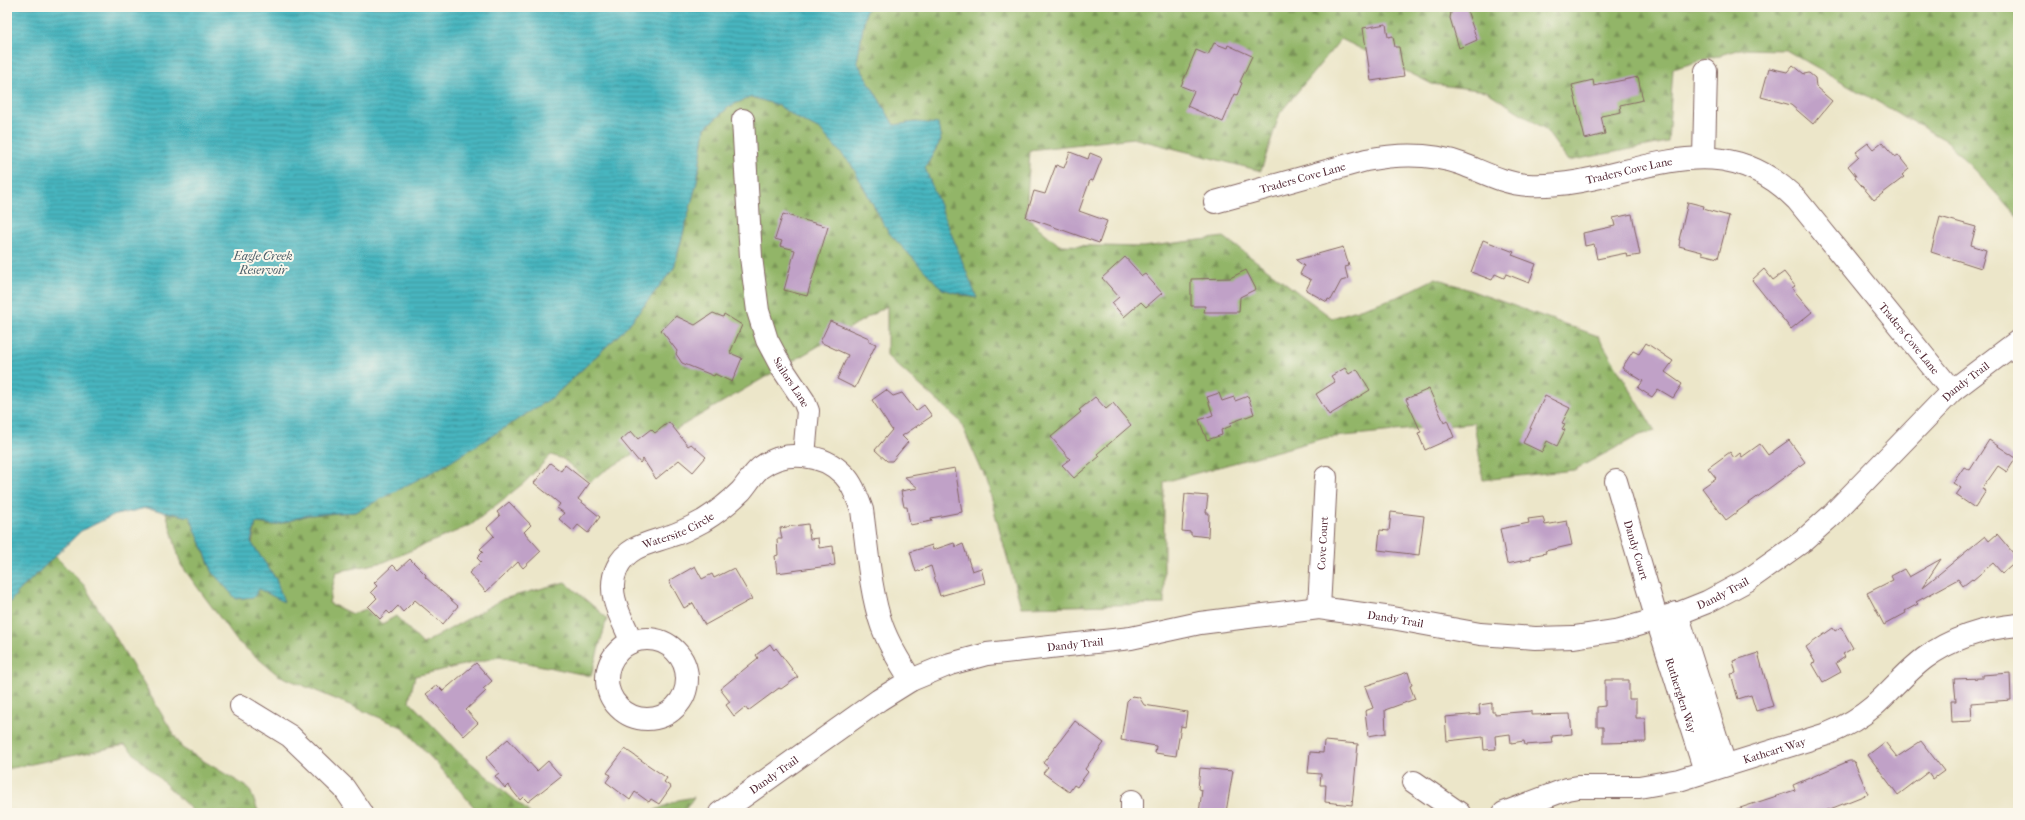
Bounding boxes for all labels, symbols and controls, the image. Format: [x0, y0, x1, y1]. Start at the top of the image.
street label: Traders Cove Lane [1585, 155, 1674, 187]
street label: Traders Cove Lane [1258, 160, 1348, 196]
water label: Eagle Creek Reservoir [233, 249, 292, 277]
street label: Traders Cove Lane [1876, 300, 1942, 378]
street label: Sailors Lane [770, 355, 812, 410]
street label: Dandy Trail [1939, 359, 1992, 404]
street label: Watersite Circle [640, 509, 717, 552]
street label: Cove Court [1315, 516, 1331, 570]
street label: Dandy Court [1621, 519, 1651, 582]
street label: Dandy Trail [1695, 575, 1751, 612]
street label: Dandy Trail [1367, 609, 1424, 631]
street label: Dandy Trail [1046, 635, 1104, 654]
street label: Rutherglen Way [1662, 656, 1699, 736]
street label: Kathcart Way [1741, 735, 1809, 767]
street label: Dandy Trail [747, 753, 801, 797]

